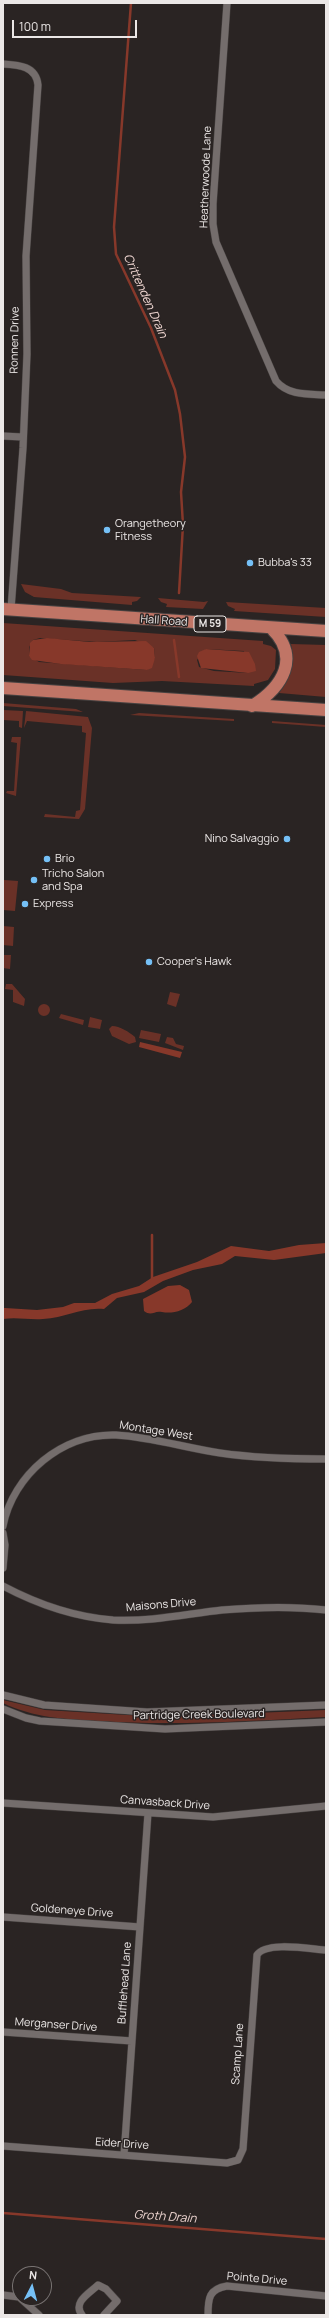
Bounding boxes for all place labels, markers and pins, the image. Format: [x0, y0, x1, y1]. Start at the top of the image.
place label: Orangetheory Fitness [115, 517, 186, 543]
marker: Orangetheory Fitness [102, 525, 112, 535]
place label: Bubba's 33 [258, 556, 312, 570]
marker: Bubba's 33 [245, 558, 255, 568]
place label: Nino Salvaggio [205, 832, 279, 846]
marker: Nino Salvaggio [282, 834, 292, 844]
place label: Brio [55, 852, 75, 866]
marker: Brio [42, 854, 52, 864]
place label: Tricho Salon and Spa [42, 867, 104, 893]
marker: Tricho Salon and Spa [29, 875, 39, 885]
place label: Express [33, 897, 73, 911]
marker: Express [20, 899, 30, 909]
place label: Cooper's Hawk [157, 955, 232, 969]
marker: Cooper's Hawk [144, 957, 154, 967]

